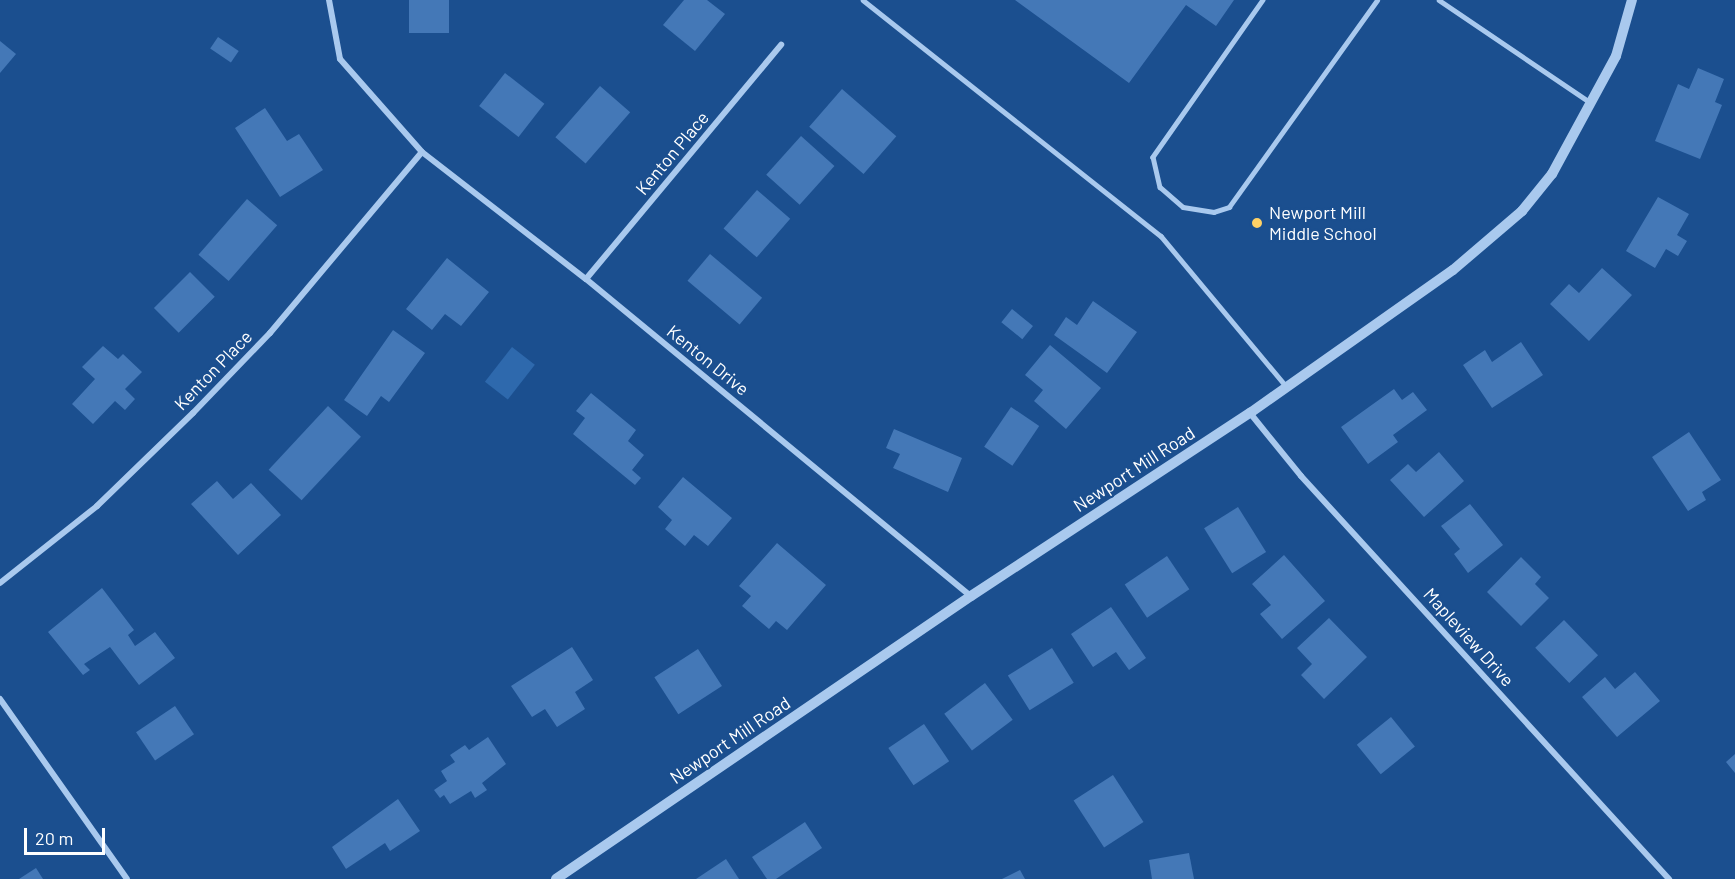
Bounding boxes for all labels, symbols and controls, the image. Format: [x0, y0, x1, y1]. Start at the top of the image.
street label: Kenton Place [631, 107, 713, 199]
place label: Newport Mill Middle School [1269, 202, 1377, 244]
marker: Newport Mill Middle School [1250, 216, 1264, 230]
street label: Kenton Drive [663, 320, 753, 400]
street label: Kenton Place [170, 326, 256, 414]
street label: Newport Mill Road [1069, 422, 1199, 516]
street label: Mapleview Drive [1419, 583, 1519, 691]
street label: Newport Mill Road [666, 692, 794, 788]
scale bar [27, 816, 108, 854]
text: 20 m [35, 827, 73, 849]

